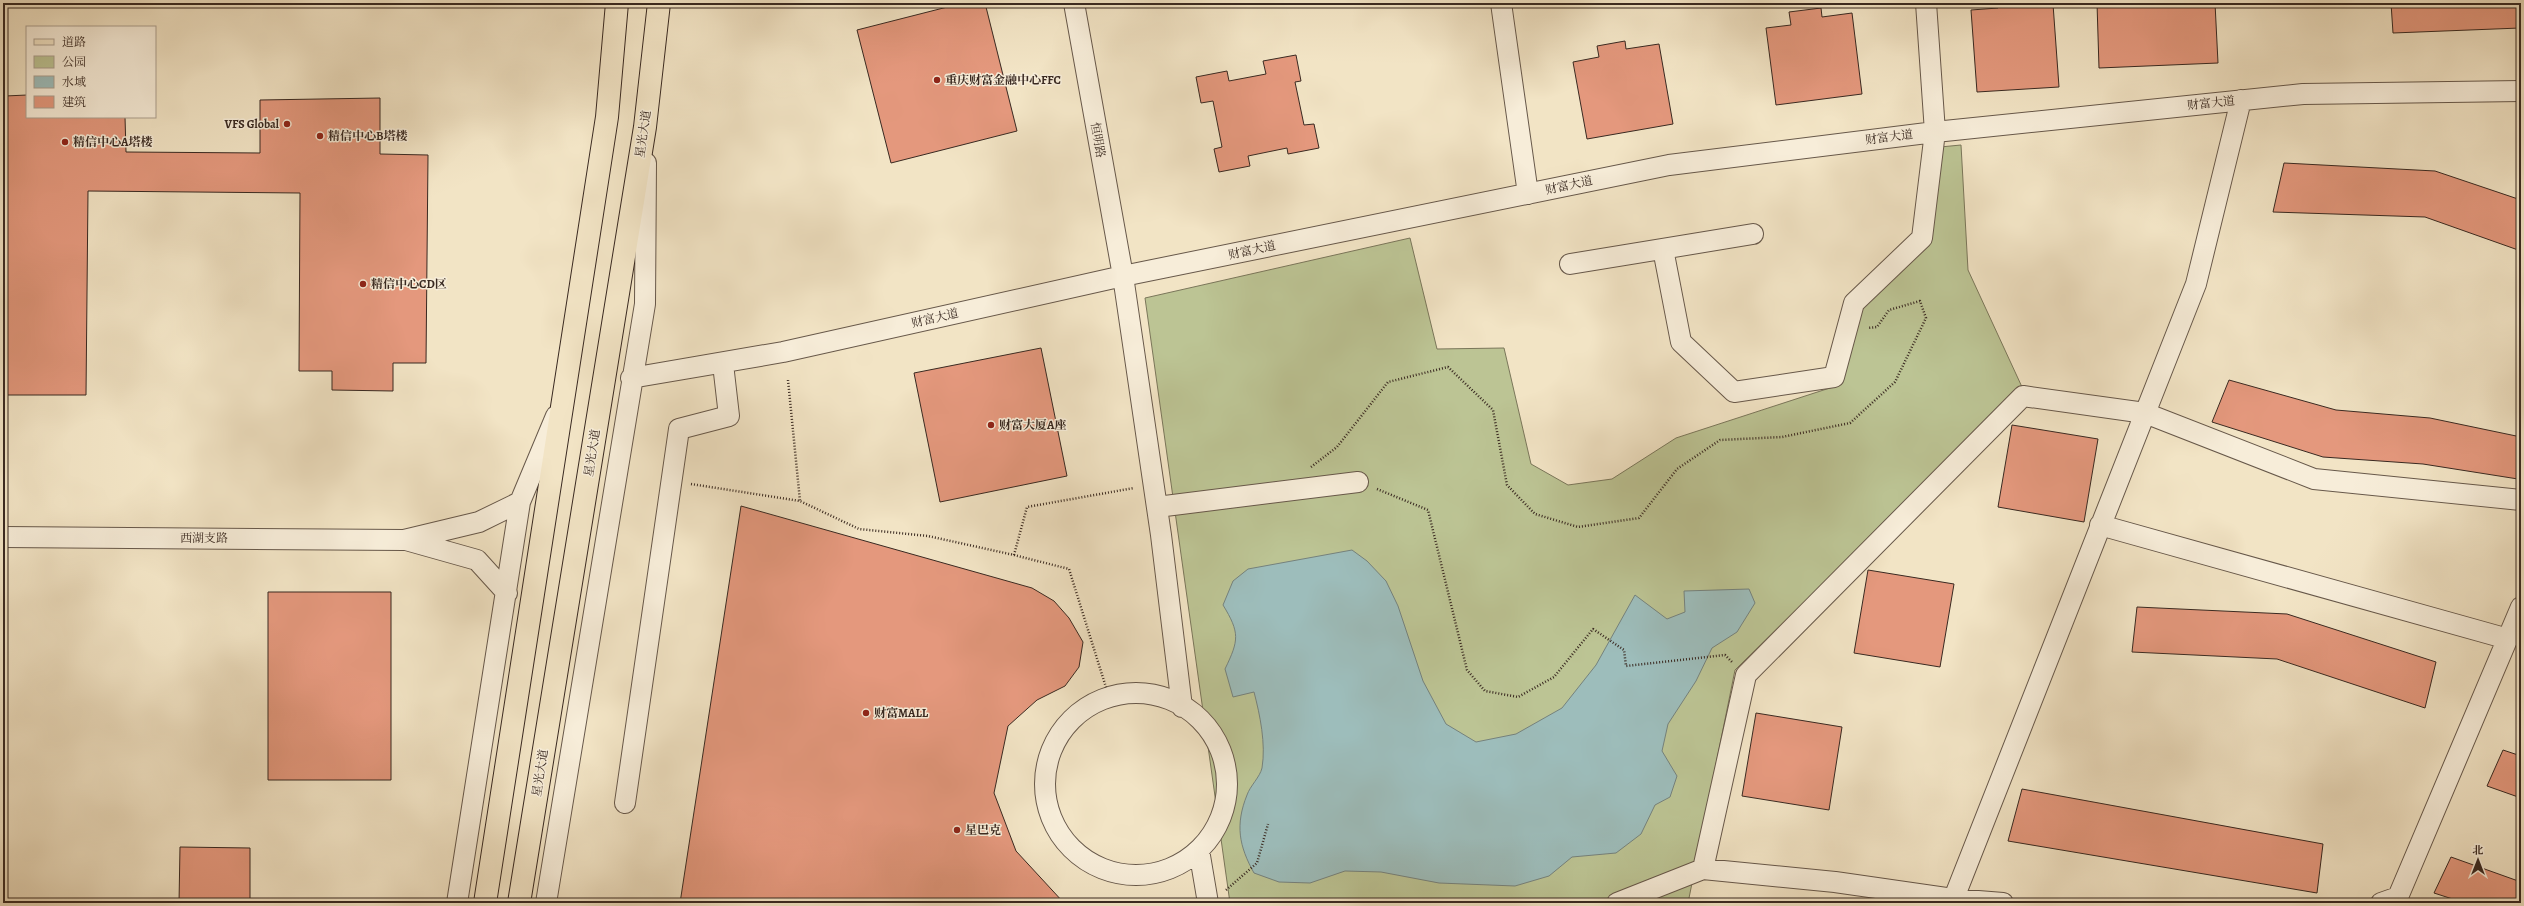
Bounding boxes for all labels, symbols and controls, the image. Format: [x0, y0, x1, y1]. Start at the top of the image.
legend [26, 26, 156, 118]
text: 道路 [62, 34, 86, 50]
text: 公园 [62, 54, 86, 70]
place label: 重庆财富金融中心FFC [945, 72, 1061, 88]
text: 水域 [62, 74, 86, 90]
marker: 重庆财富金融中心FFC [932, 75, 942, 85]
street label: 财富大道 [2186, 93, 2236, 113]
text: 建筑 [62, 94, 86, 110]
street label: 星光大道 [632, 109, 654, 159]
place label: VFS Global [223, 116, 280, 132]
marker: VFS Global [282, 119, 292, 129]
street label: 恒明路 [1087, 121, 1109, 159]
street label: 财富大道 [1864, 126, 1914, 148]
place label: 精信中心B塔楼 [328, 128, 408, 144]
marker: 精信中心B塔楼 [315, 131, 325, 141]
place label: 精信中心A塔楼 [73, 134, 153, 150]
marker: 精信中心A塔楼 [60, 137, 70, 147]
street label: 财富大道 [1544, 172, 1594, 198]
street label: 财富大道 [1227, 237, 1277, 263]
place label: 精信中心CD区 [371, 276, 447, 292]
marker: 精信中心CD区 [358, 279, 368, 289]
street label: 财富大道 [910, 305, 960, 331]
place label: 财富大厦A座 [999, 417, 1067, 433]
marker: 财富大厦A座 [986, 420, 996, 430]
street label: 星光大道 [580, 428, 604, 478]
street label: 西湖支路 [180, 530, 228, 546]
place label: 财富MALL [874, 705, 929, 721]
marker: 财富MALL [861, 708, 871, 718]
street label: 星光大道 [528, 748, 552, 798]
place label: 星巴克 [965, 822, 1001, 838]
marker: 星巴克 [952, 825, 962, 835]
north arrow [2458, 840, 2498, 880]
text: 北 [2473, 843, 2484, 858]

